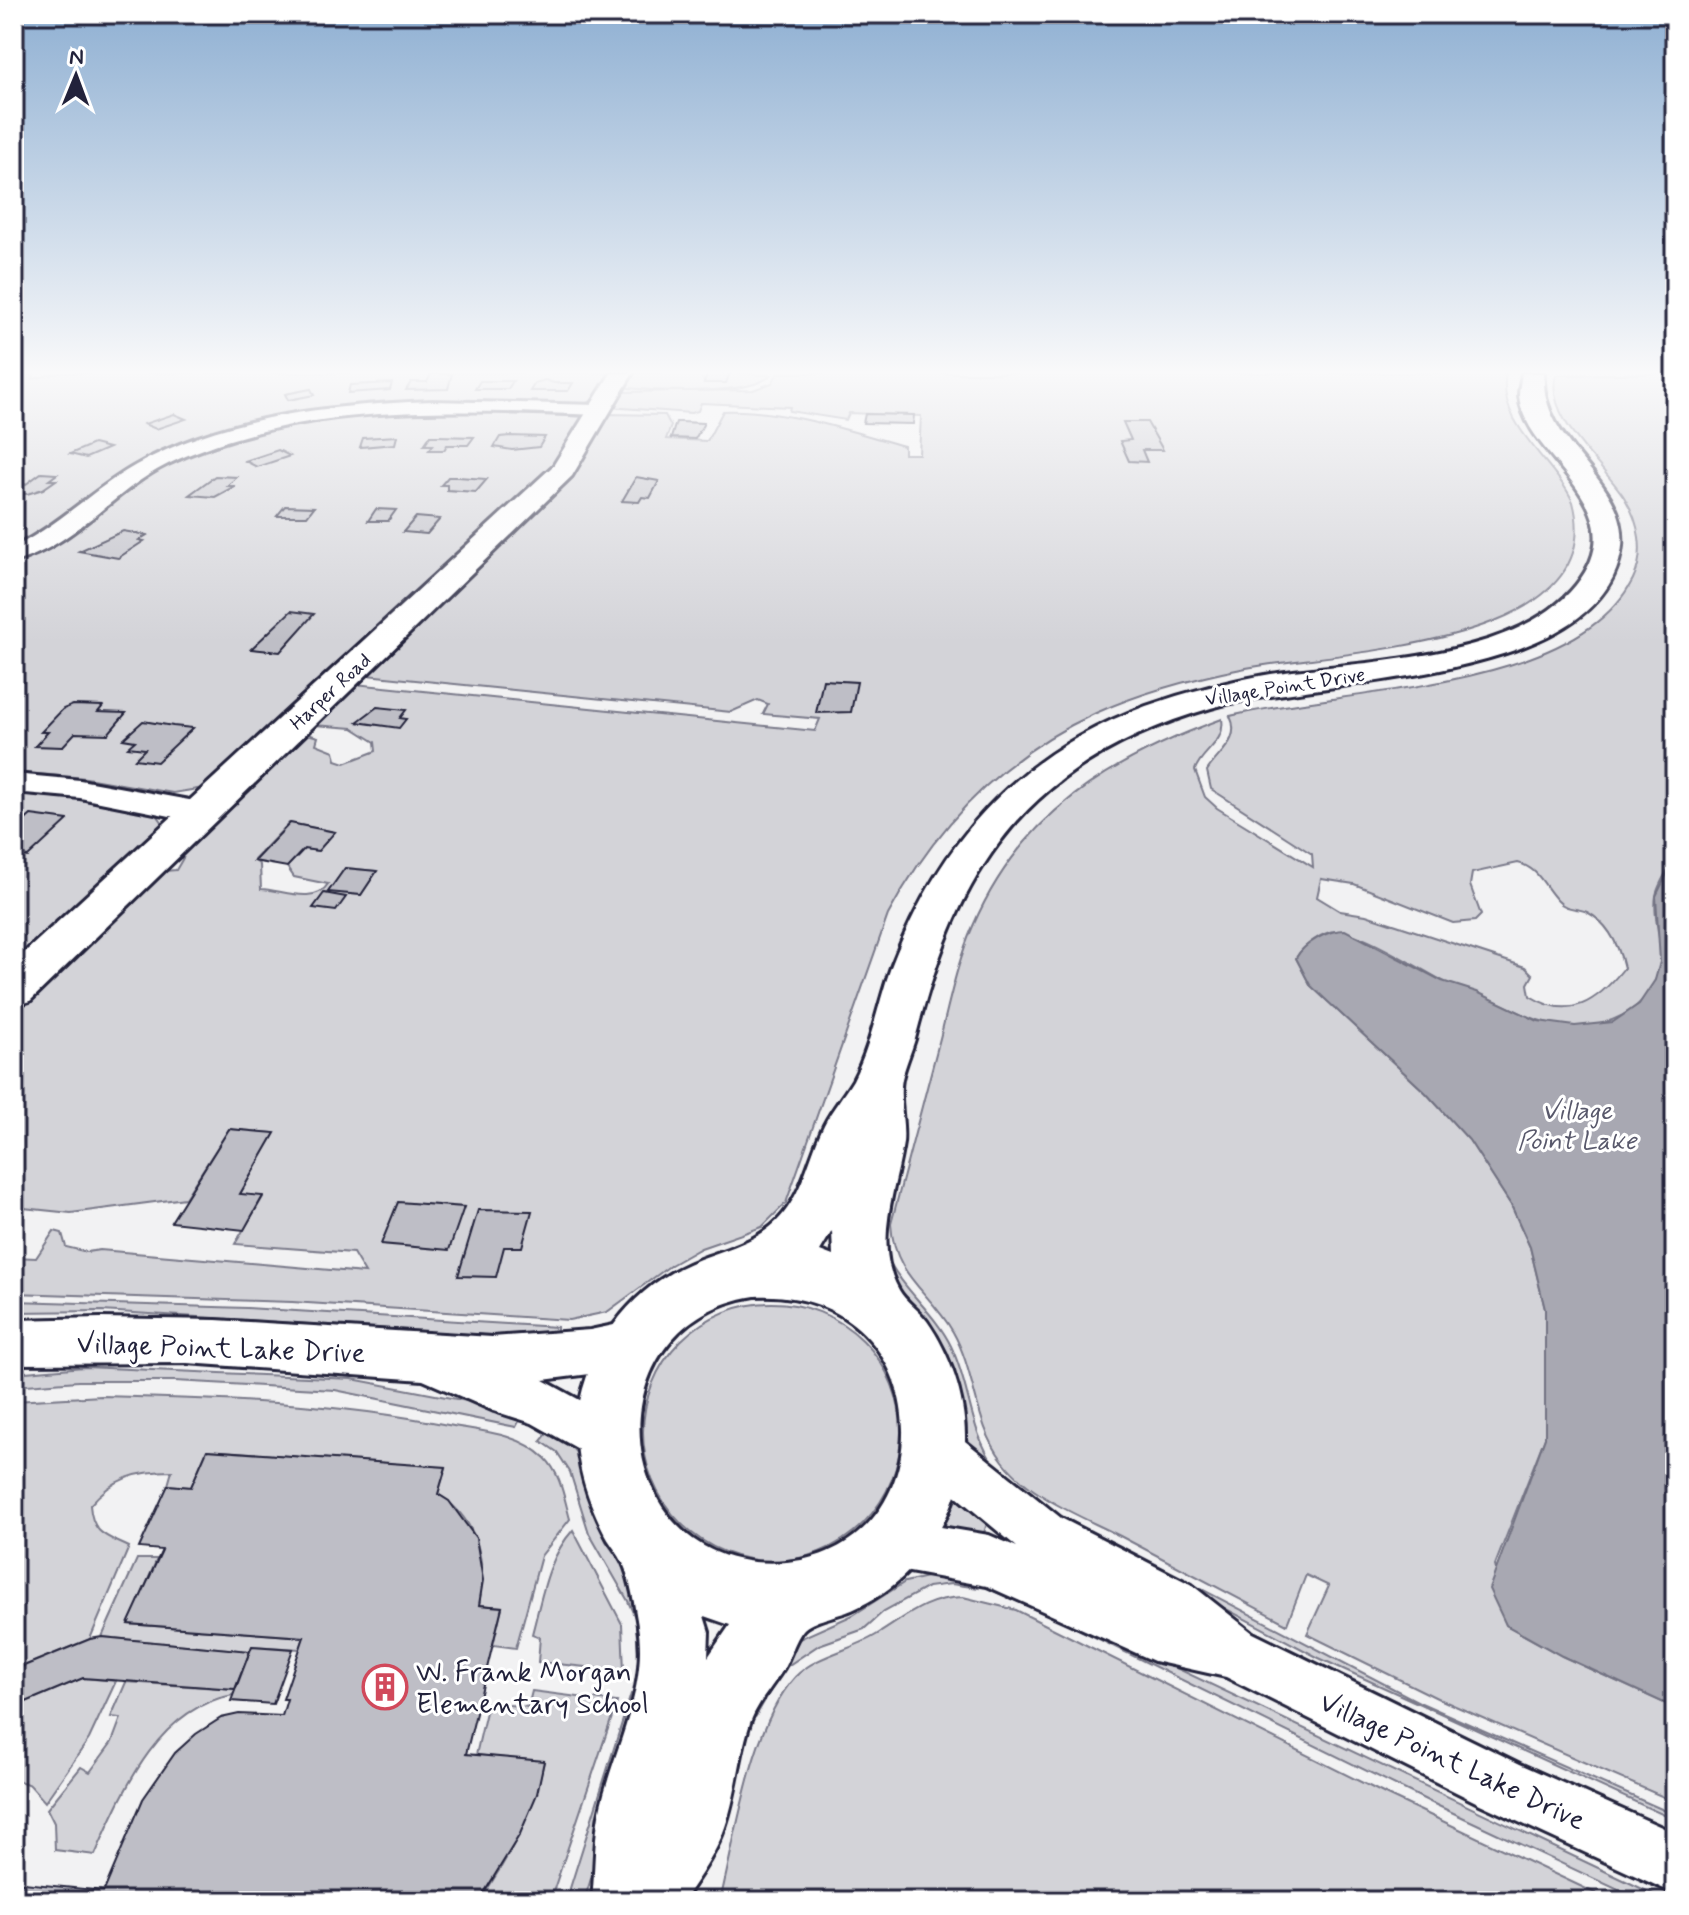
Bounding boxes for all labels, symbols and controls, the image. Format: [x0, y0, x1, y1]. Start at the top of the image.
north arrow [36, 36, 116, 116]
text: N [69, 44, 84, 72]
street label: Harper Road [284, 647, 378, 737]
street label: Village Point Drive [1203, 662, 1367, 713]
water label: Village Point Lake [1517, 1095, 1638, 1159]
street label: Village Point Lake Drive [76, 1326, 366, 1373]
place label: W. Frank Morgan Elementary School [416, 1655, 649, 1724]
building icon: W. Frank Morgan Elementary School [361, 1663, 409, 1711]
street label: Village Point Lake Drive [1313, 1684, 1591, 1840]

